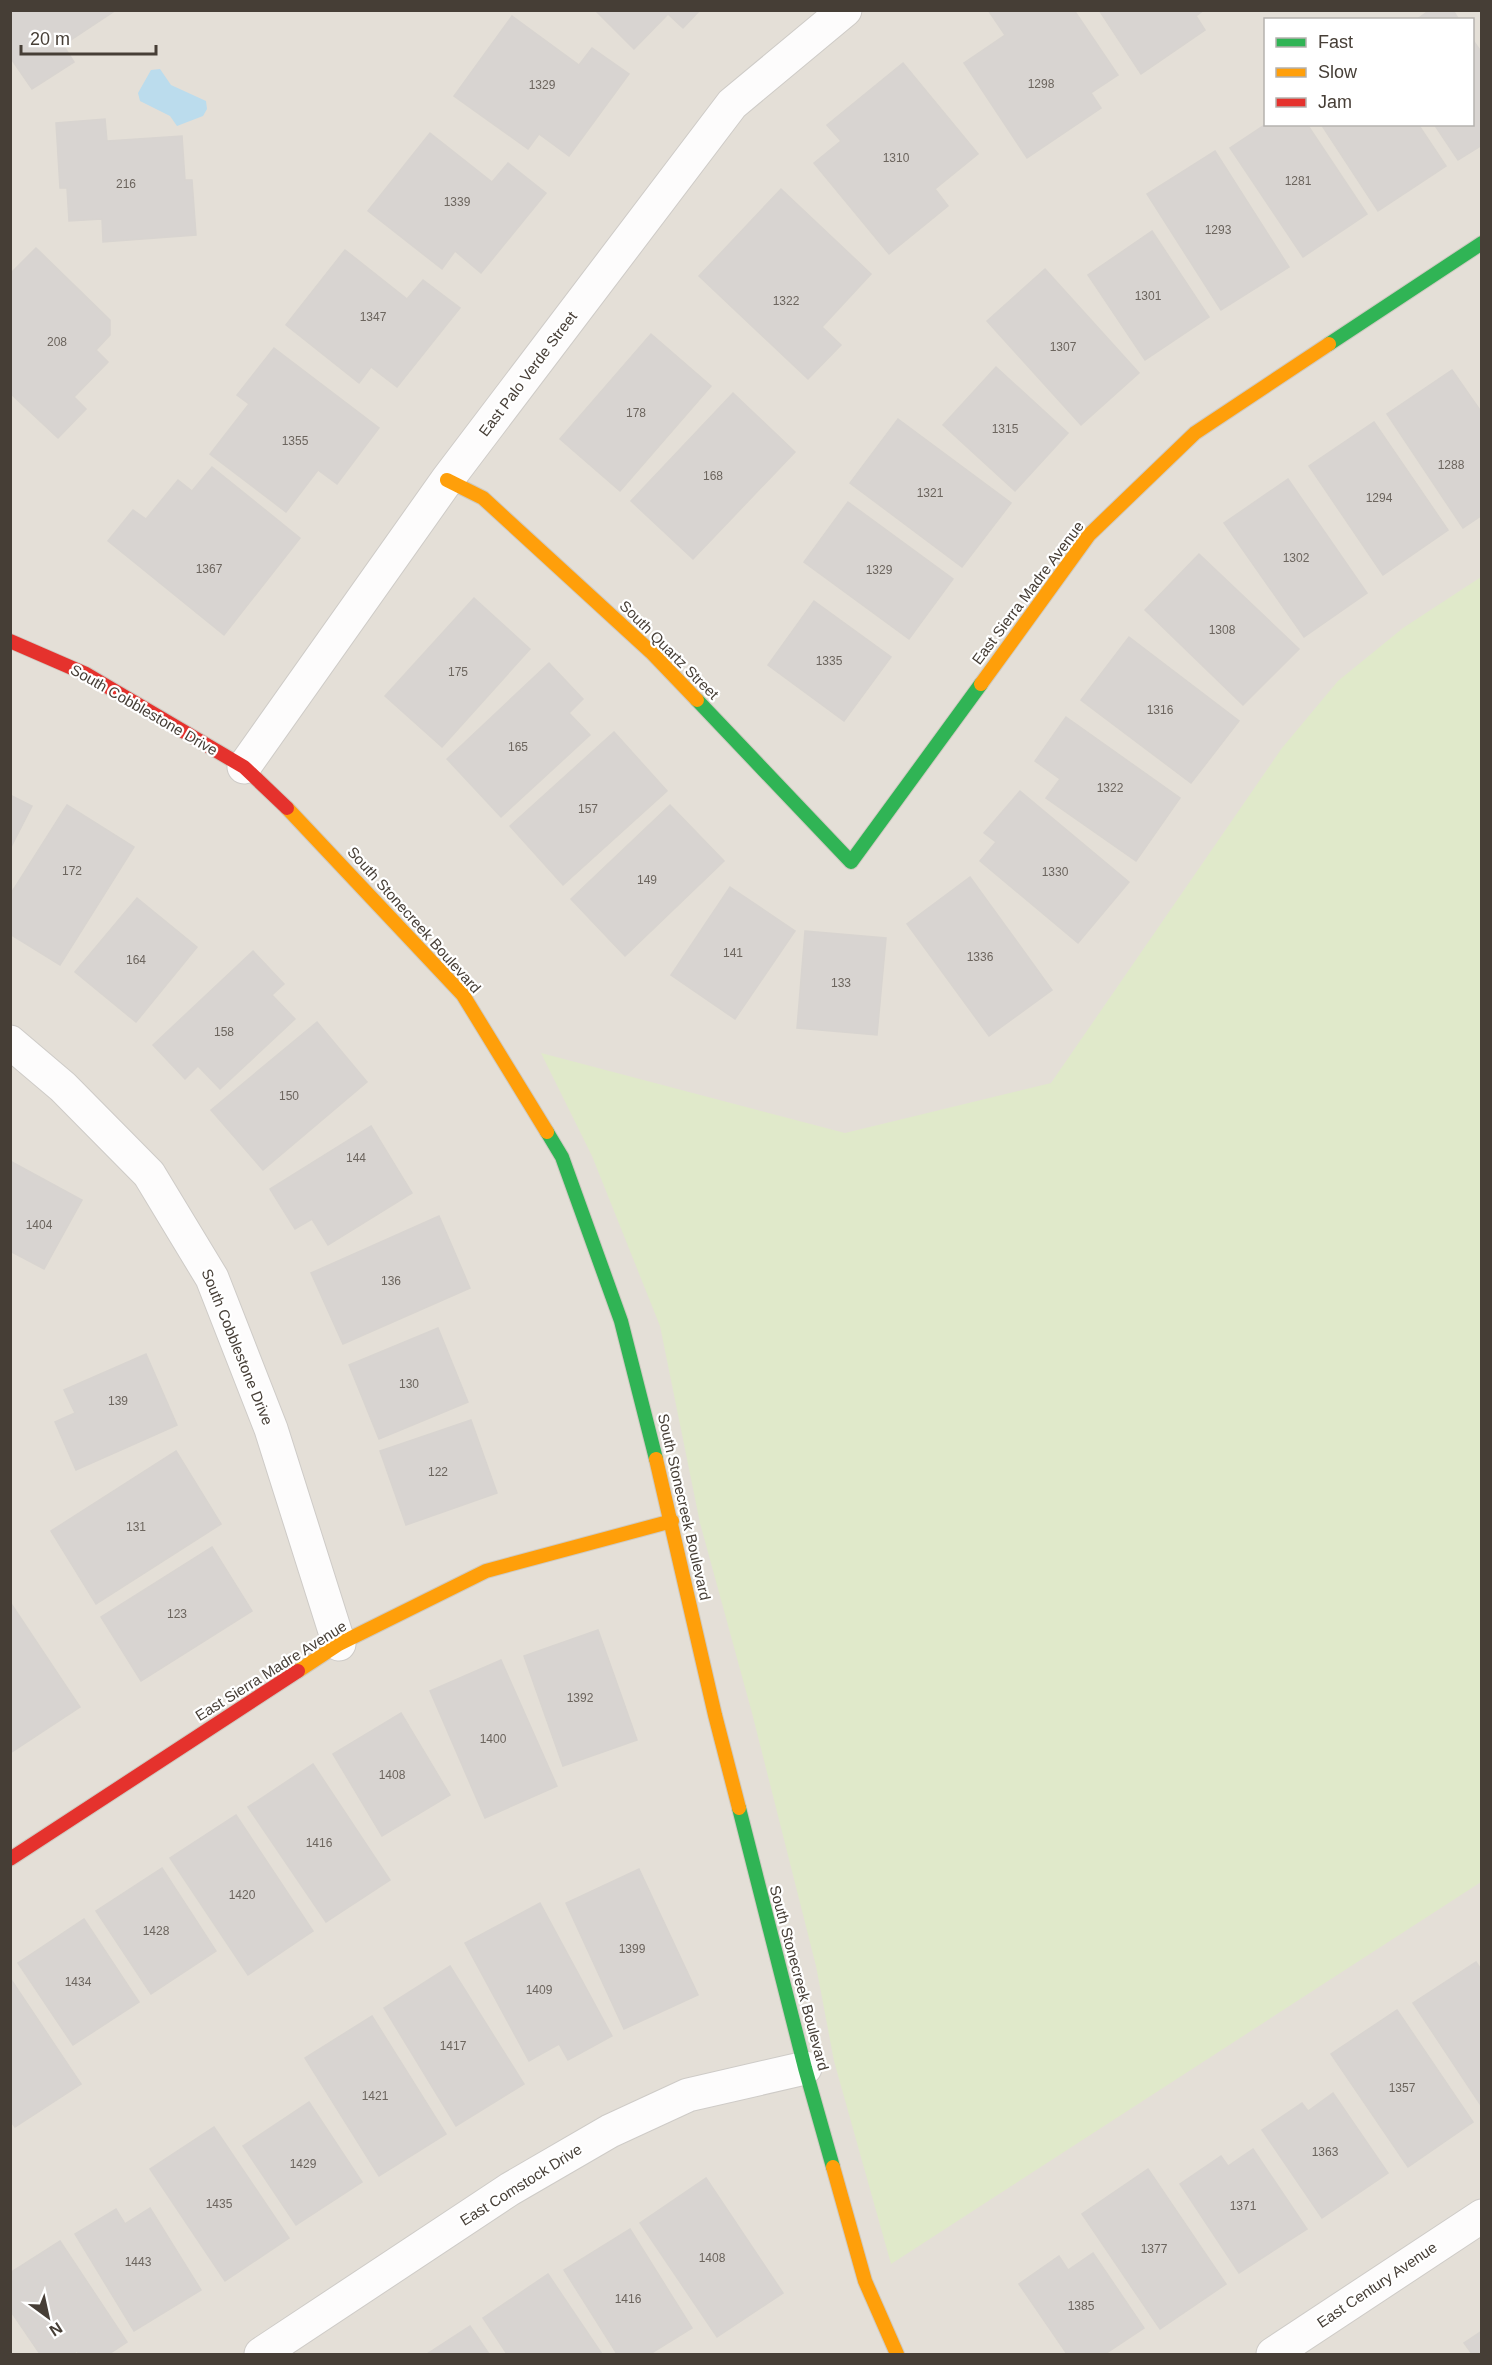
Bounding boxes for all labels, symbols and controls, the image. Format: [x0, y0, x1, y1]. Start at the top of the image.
scale bar [21, 18, 156, 56]
legend [1264, 18, 1474, 126]
text: 20 m [30, 29, 70, 49]
text: Fast [1318, 32, 1353, 52]
text: Slow [1318, 62, 1358, 82]
house number: 1298 [1028, 77, 1055, 91]
house number: 1329 [529, 78, 556, 92]
text: Jam [1318, 92, 1352, 112]
house number: 1310 [883, 151, 910, 165]
house number: 1281 [1285, 174, 1312, 188]
house number: 216 [116, 177, 136, 191]
house number: 1339 [444, 195, 471, 209]
house number: 1293 [1205, 223, 1232, 237]
house number: 1301 [1135, 289, 1162, 303]
house number: 1322 [773, 294, 800, 308]
street label: East Palo Verde Street [475, 307, 581, 439]
house number: 1347 [360, 310, 387, 324]
house number: 208 [47, 335, 67, 349]
house number: 1307 [1050, 340, 1077, 354]
house number: 178 [626, 406, 646, 420]
house number: 1315 [992, 422, 1019, 436]
house number: 1355 [282, 434, 309, 448]
house number: 1288 [1438, 458, 1465, 472]
house number: 168 [703, 469, 723, 483]
house number: 1321 [917, 486, 944, 500]
house number: 1294 [1366, 491, 1393, 505]
street label: East Sierra Madre Avenue [968, 518, 1087, 668]
house number: 1302 [1283, 551, 1310, 565]
house number: 1367 [196, 562, 223, 576]
house number: 1329 [866, 563, 893, 577]
street label: South Quartz Street [616, 597, 723, 703]
house number: 1308 [1209, 623, 1236, 637]
house number: 1335 [816, 654, 843, 668]
street label: South Cobblestone Drive [68, 661, 221, 759]
house number: 175 [448, 665, 468, 679]
house number: 1316 [1147, 703, 1174, 717]
house number: 165 [508, 740, 528, 754]
house number: 1322 [1097, 781, 1124, 795]
house number: 157 [578, 802, 598, 816]
street label: South Stonecreek Boulevard [344, 843, 485, 996]
house number: 172 [62, 864, 82, 878]
house number: 1330 [1042, 865, 1069, 879]
house number: 149 [637, 873, 657, 887]
house number: 141 [723, 946, 743, 960]
house number: 1336 [967, 950, 994, 964]
house number: 164 [126, 953, 146, 967]
house number: 133 [831, 976, 851, 990]
house number: 158 [214, 1025, 234, 1039]
house number: 150 [279, 1089, 299, 1103]
house number: 144 [346, 1151, 366, 1165]
house number: 1404 [26, 1218, 53, 1232]
street label: South Cobblestone Drive [198, 1266, 277, 1427]
house number: 136 [381, 1274, 401, 1288]
house number: 130 [399, 1377, 419, 1391]
house number: 139 [108, 1394, 128, 1408]
street label: South Stonecreek Boulevard [655, 1412, 714, 1602]
house number: 122 [428, 1465, 448, 1479]
house number: 131 [126, 1520, 146, 1534]
house number: 123 [167, 1607, 187, 1621]
street label: East Sierra Madre Avenue [192, 1617, 349, 1724]
house number: 1392 [567, 1691, 594, 1705]
house number: 1400 [480, 1732, 507, 1746]
house number: 1408 [379, 1768, 406, 1782]
house number: 1416 [306, 1836, 333, 1850]
street label: South Stonecreek Boulevard [767, 1883, 832, 2072]
house number: 1420 [229, 1888, 256, 1902]
house number: 1428 [143, 1924, 170, 1938]
house number: 1399 [619, 1942, 646, 1956]
house number: 1434 [65, 1975, 92, 1989]
house number: 1409 [526, 1983, 553, 1997]
house number: 1417 [440, 2039, 467, 2053]
house number: 1357 [1389, 2081, 1416, 2095]
house number: 1421 [362, 2089, 389, 2103]
street label: East Comstock Drive [457, 2140, 585, 2229]
house number: 1363 [1312, 2145, 1339, 2159]
house number: 1429 [290, 2157, 317, 2171]
house number: 1435 [206, 2197, 233, 2211]
house number: 1371 [1230, 2199, 1257, 2213]
street label: East Century Avenue [1314, 2238, 1440, 2331]
house number: 1377 [1141, 2242, 1168, 2256]
house number: 1408 [699, 2251, 726, 2265]
house number: 1443 [125, 2255, 152, 2269]
north arrow [18, 2287, 78, 2347]
house number: 1416 [615, 2292, 642, 2306]
house number: 1385 [1068, 2299, 1095, 2313]
text: N [46, 2319, 65, 2339]

